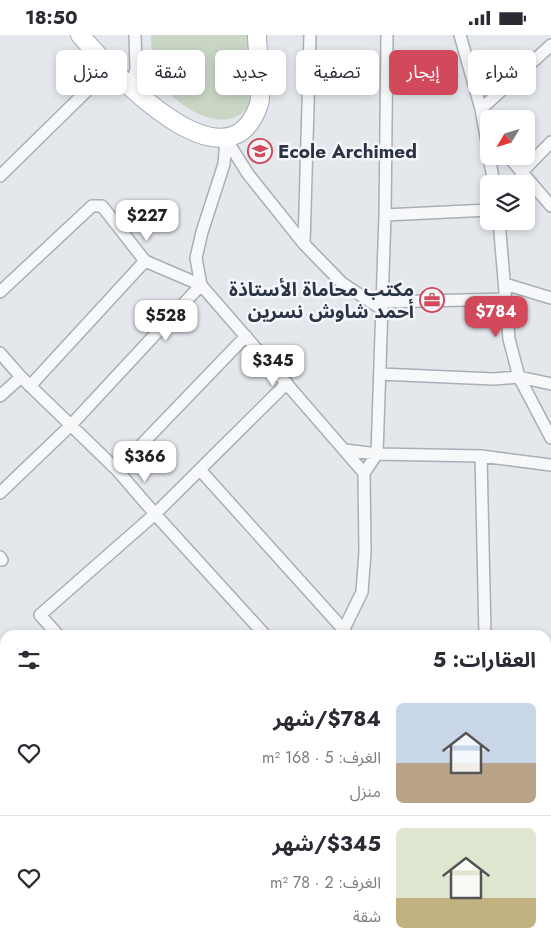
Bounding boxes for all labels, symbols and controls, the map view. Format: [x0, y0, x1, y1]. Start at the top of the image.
text: 18:50 [25, 4, 78, 31]
chip: منزل [56, 50, 127, 95]
chip: شقة [137, 50, 205, 95]
chip: جديد [215, 50, 286, 95]
chip: تصفية [296, 50, 379, 95]
chip: إيجار [389, 50, 458, 95]
chip: شراء [468, 50, 536, 95]
north arrow [480, 110, 535, 165]
map controls [480, 110, 535, 230]
school or university icon: Ecole Archimed [247, 138, 273, 164]
place label: Ecole Archimed [278, 138, 417, 165]
button: layers [480, 175, 535, 230]
pin: $227 [117, 199, 177, 242]
text: $227 [127, 204, 167, 227]
place label: مكتب محاماة الأستاذة أحمد شاوش نسرين [229, 276, 414, 325]
office icon: مكتب محاماة الأستاذة أحمد شاوش نسرين [419, 287, 445, 313]
pin: $784 [466, 295, 526, 338]
pin: $528 [136, 299, 196, 342]
text: $784 [476, 300, 516, 323]
text: $528 [146, 304, 186, 327]
pin: $345 [243, 345, 303, 387]
text: $345 [252, 349, 294, 372]
pin: $366 [115, 441, 175, 483]
text: $366 [124, 445, 166, 468]
text: العقارات: 5 [433, 645, 536, 675]
icon: filters [15, 646, 43, 674]
text: $784/شهر [273, 704, 381, 734]
icon: home [436, 723, 496, 783]
icon: heart [15, 739, 43, 767]
text: الغرف: 5 · 168 m² [262, 746, 381, 769]
text: منزل [350, 780, 381, 803]
text: $345/شهر [273, 829, 381, 859]
icon: home [436, 848, 496, 908]
icon: heart [15, 864, 43, 892]
text: الغرف: 2 · 78 m² [270, 871, 381, 894]
text: شقة [353, 905, 381, 928]

